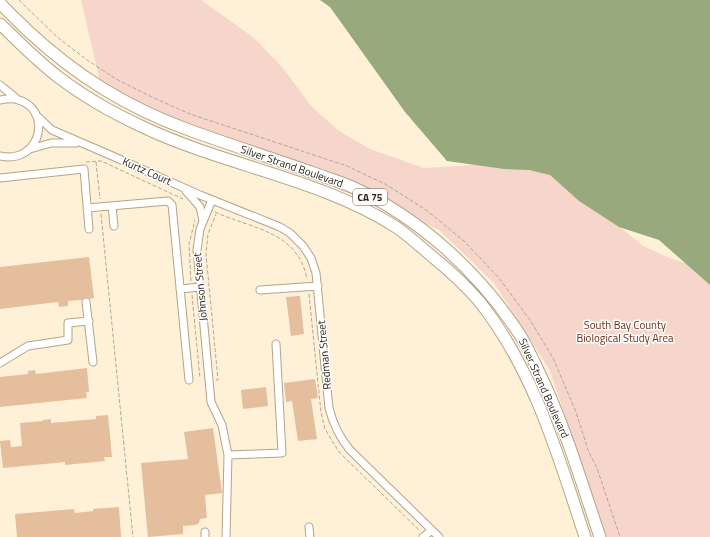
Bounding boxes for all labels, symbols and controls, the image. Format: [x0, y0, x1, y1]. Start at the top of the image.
street label: Silver Strand Boulevard [238, 141, 346, 191]
street label: Kurtz Court [120, 153, 174, 189]
road number: CA 75 [353, 189, 387, 205]
street label: Johnson Street [189, 252, 211, 322]
park label: South Bay County Biological Study Area [576, 317, 674, 346]
street label: Redman Street [313, 320, 335, 390]
street label: Silver Strand Boulevard [515, 336, 573, 441]

